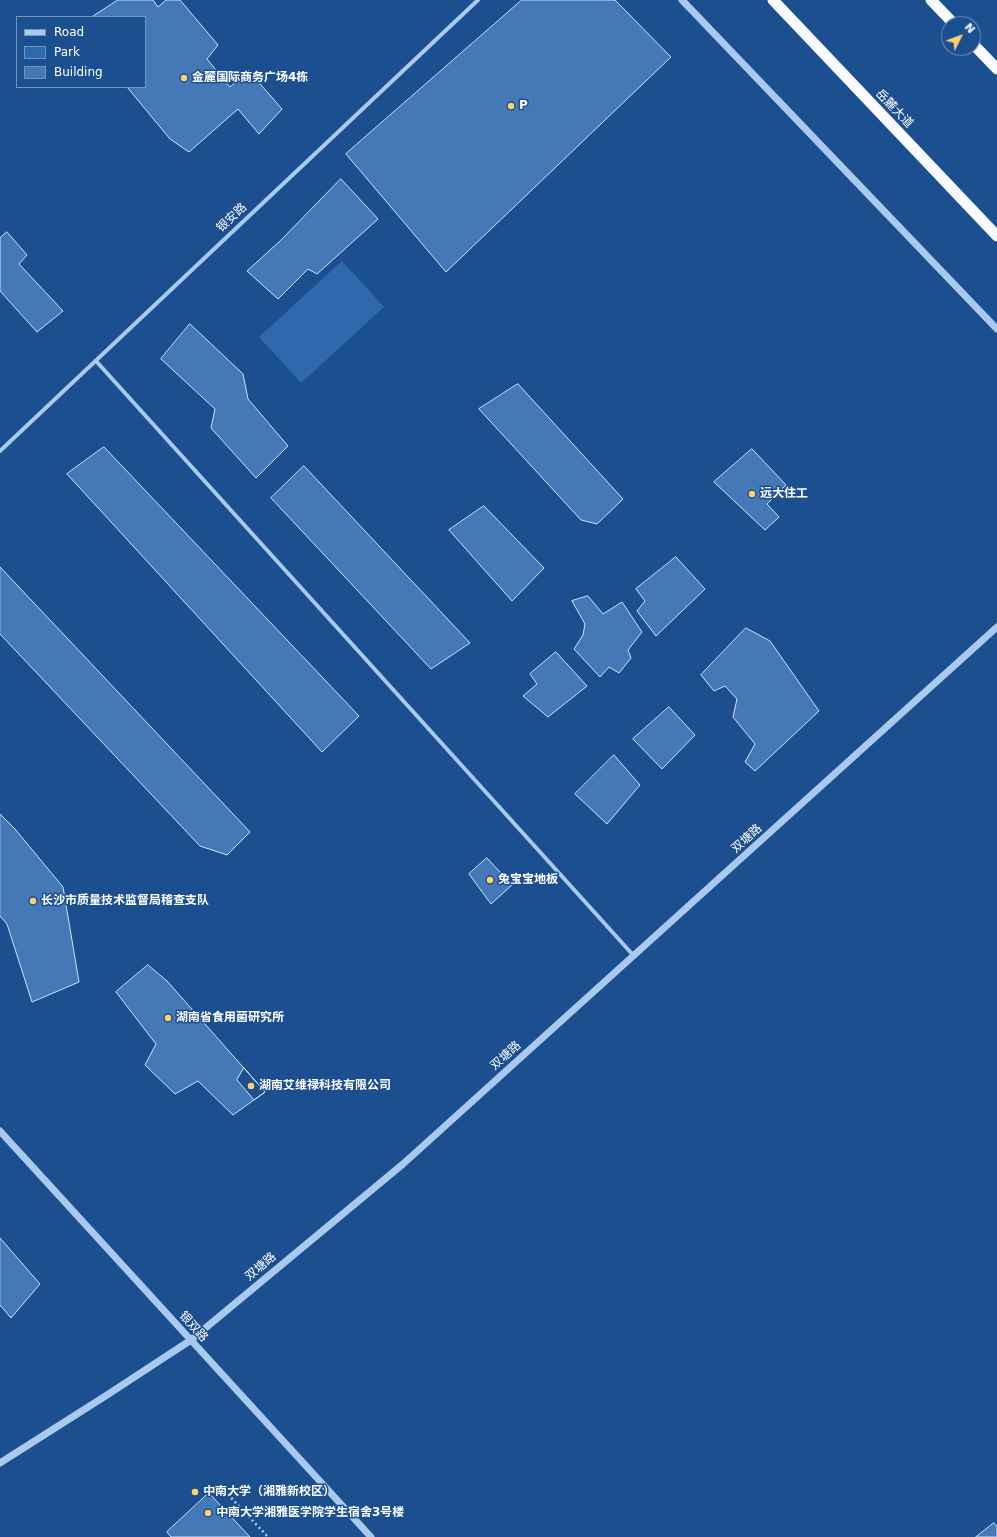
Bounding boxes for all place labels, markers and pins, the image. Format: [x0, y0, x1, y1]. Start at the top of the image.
place label: 金麓国际商务广场4栋 [192, 71, 308, 85]
marker: 金麓国际商务广场4栋 [179, 73, 189, 83]
place label: P [519, 99, 528, 113]
marker: P [506, 101, 516, 111]
place label: 远大住工 [760, 487, 808, 501]
marker: 远大住工 [747, 489, 757, 499]
place label: 兔宝宝地板 [498, 873, 558, 887]
marker: 兔宝宝地板 [485, 875, 495, 885]
place label: 长沙市质量技术监督局稽查支队 [41, 894, 209, 908]
marker: 长沙市质量技术监督局稽查支队 [28, 896, 38, 906]
place label: 湖南省食用菌研究所 [176, 1011, 284, 1025]
marker: 湖南省食用菌研究所 [163, 1013, 173, 1023]
place label: 湖南艾维禄科技有限公司 [259, 1079, 391, 1093]
marker: 湖南艾维禄科技有限公司 [246, 1081, 256, 1091]
place label: 中南大学（湘雅新校区） [203, 1485, 335, 1499]
marker: 中南大学（湘雅新校区） [190, 1487, 200, 1497]
place label: 中南大学湘雅医学院学生宿舍3号楼 [216, 1506, 404, 1520]
marker: 中南大学湘雅医学院学生宿舍3号楼 [203, 1508, 213, 1518]

